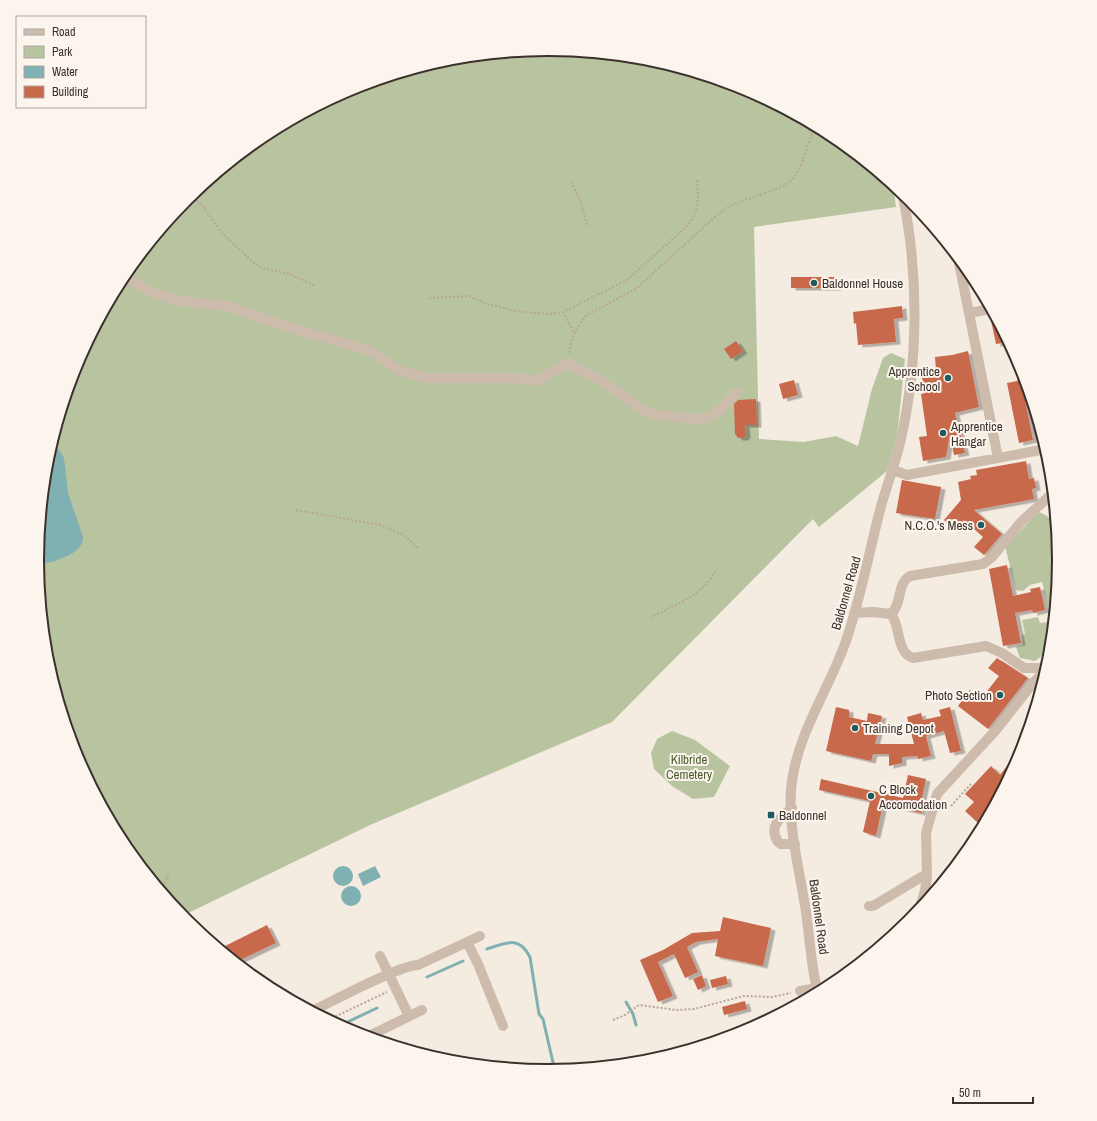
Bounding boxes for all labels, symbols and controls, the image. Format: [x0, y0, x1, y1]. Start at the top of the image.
legend [16, 16, 146, 108]
text: Road [52, 24, 76, 40]
text: Park [52, 44, 72, 60]
text: Water [52, 64, 79, 80]
text: Building [52, 84, 89, 100]
place label: Baldonnel House [822, 275, 903, 292]
marker: Baldonnel House [809, 278, 819, 288]
place label: Apprentice School [887, 363, 940, 395]
marker: Apprentice School [943, 373, 953, 383]
place label: Apprentice Hangar [950, 418, 1003, 450]
marker: Apprentice Hangar [938, 428, 948, 438]
place label: N.C.O.'s Mess [905, 517, 973, 534]
marker: N.C.O.'s Mess [976, 520, 986, 530]
street label: Baldonnel Road [827, 554, 865, 632]
place label: Photo Section [925, 687, 992, 704]
marker: Photo Section [995, 690, 1005, 700]
place label: Training Depot [863, 720, 934, 737]
marker: Training Depot [850, 723, 860, 733]
park label: Kilbride Cemetery [666, 751, 713, 783]
place label: C Block Accomodation [878, 781, 947, 813]
marker: C Block Accomodation [866, 791, 876, 801]
place label: Baldonnel [779, 807, 826, 824]
marker: Baldonnel [766, 810, 776, 820]
street label: Baldonnel Road [805, 878, 833, 956]
scale bar [953, 1079, 1033, 1105]
text: 50 m [959, 1085, 981, 1101]

